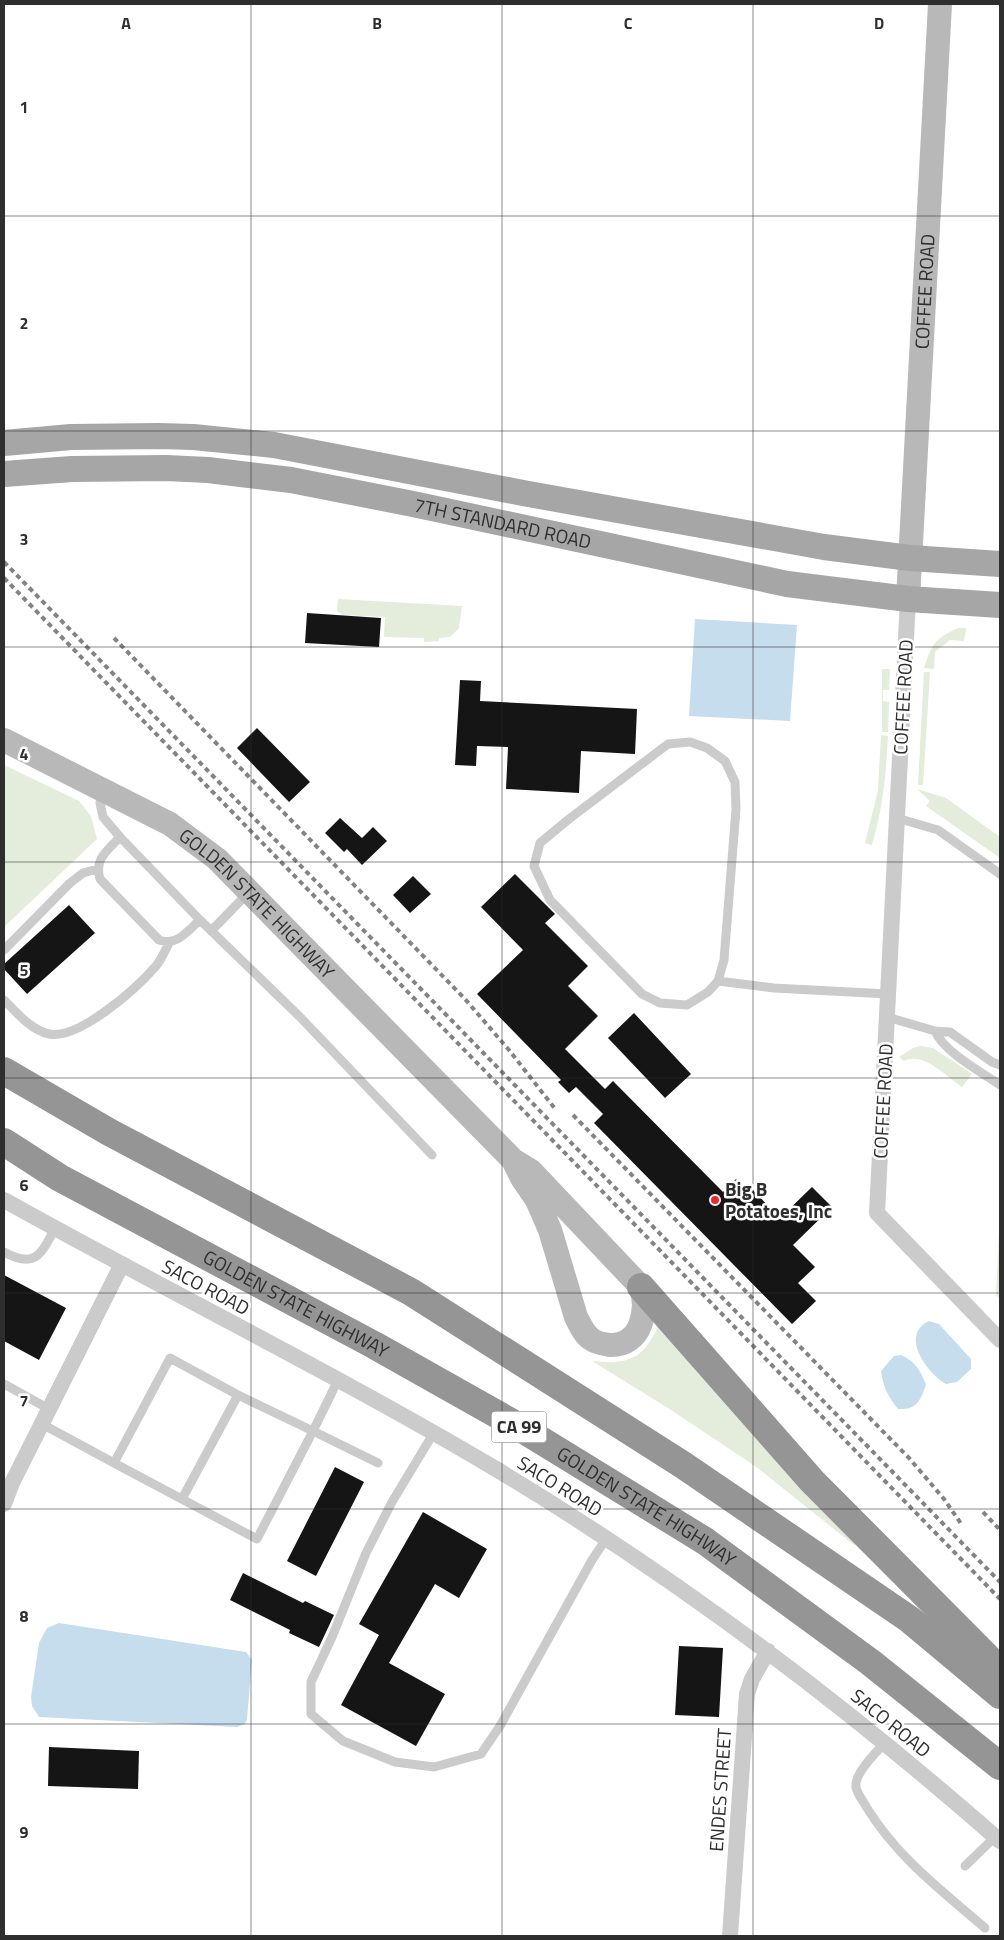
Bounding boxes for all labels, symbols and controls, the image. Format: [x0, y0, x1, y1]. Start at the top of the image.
text: A [121, 11, 131, 35]
text: B [372, 11, 382, 35]
text: C [624, 11, 633, 35]
text: D [874, 11, 884, 35]
text: 1 [20, 95, 28, 119]
street label: COFFEE ROAD [906, 233, 942, 350]
text: 2 [20, 311, 28, 335]
street label: 7TH STANDARD ROAD [412, 490, 594, 556]
text: 3 [20, 527, 28, 551]
street label: COFFEE ROAD [885, 639, 920, 755]
text: 4 [20, 742, 29, 766]
street label: GOLDEN STATE HIGHWAY [173, 821, 342, 985]
text: 5 [20, 958, 29, 982]
street label: COFFEE ROAD [865, 1043, 900, 1159]
text: 6 [20, 1173, 29, 1197]
place label: Big B Potatoes, Inc [725, 1174, 832, 1225]
marker: Big B Potatoes, Inc [709, 1194, 721, 1206]
street label: GOLDEN STATE HIGHWAY [198, 1242, 395, 1365]
street label: SACO ROAD [157, 1251, 255, 1322]
text: 7 [20, 1389, 28, 1413]
road number: CA 99 [492, 1411, 546, 1442]
street label: GOLDEN STATE HIGHWAY [552, 1439, 743, 1574]
street label: SACO ROAD [512, 1448, 609, 1523]
text: 8 [20, 1604, 29, 1628]
street label: SACO ROAD [845, 1681, 938, 1764]
street label: ENDES STREET [701, 1727, 738, 1853]
text: 9 [20, 1820, 29, 1844]

